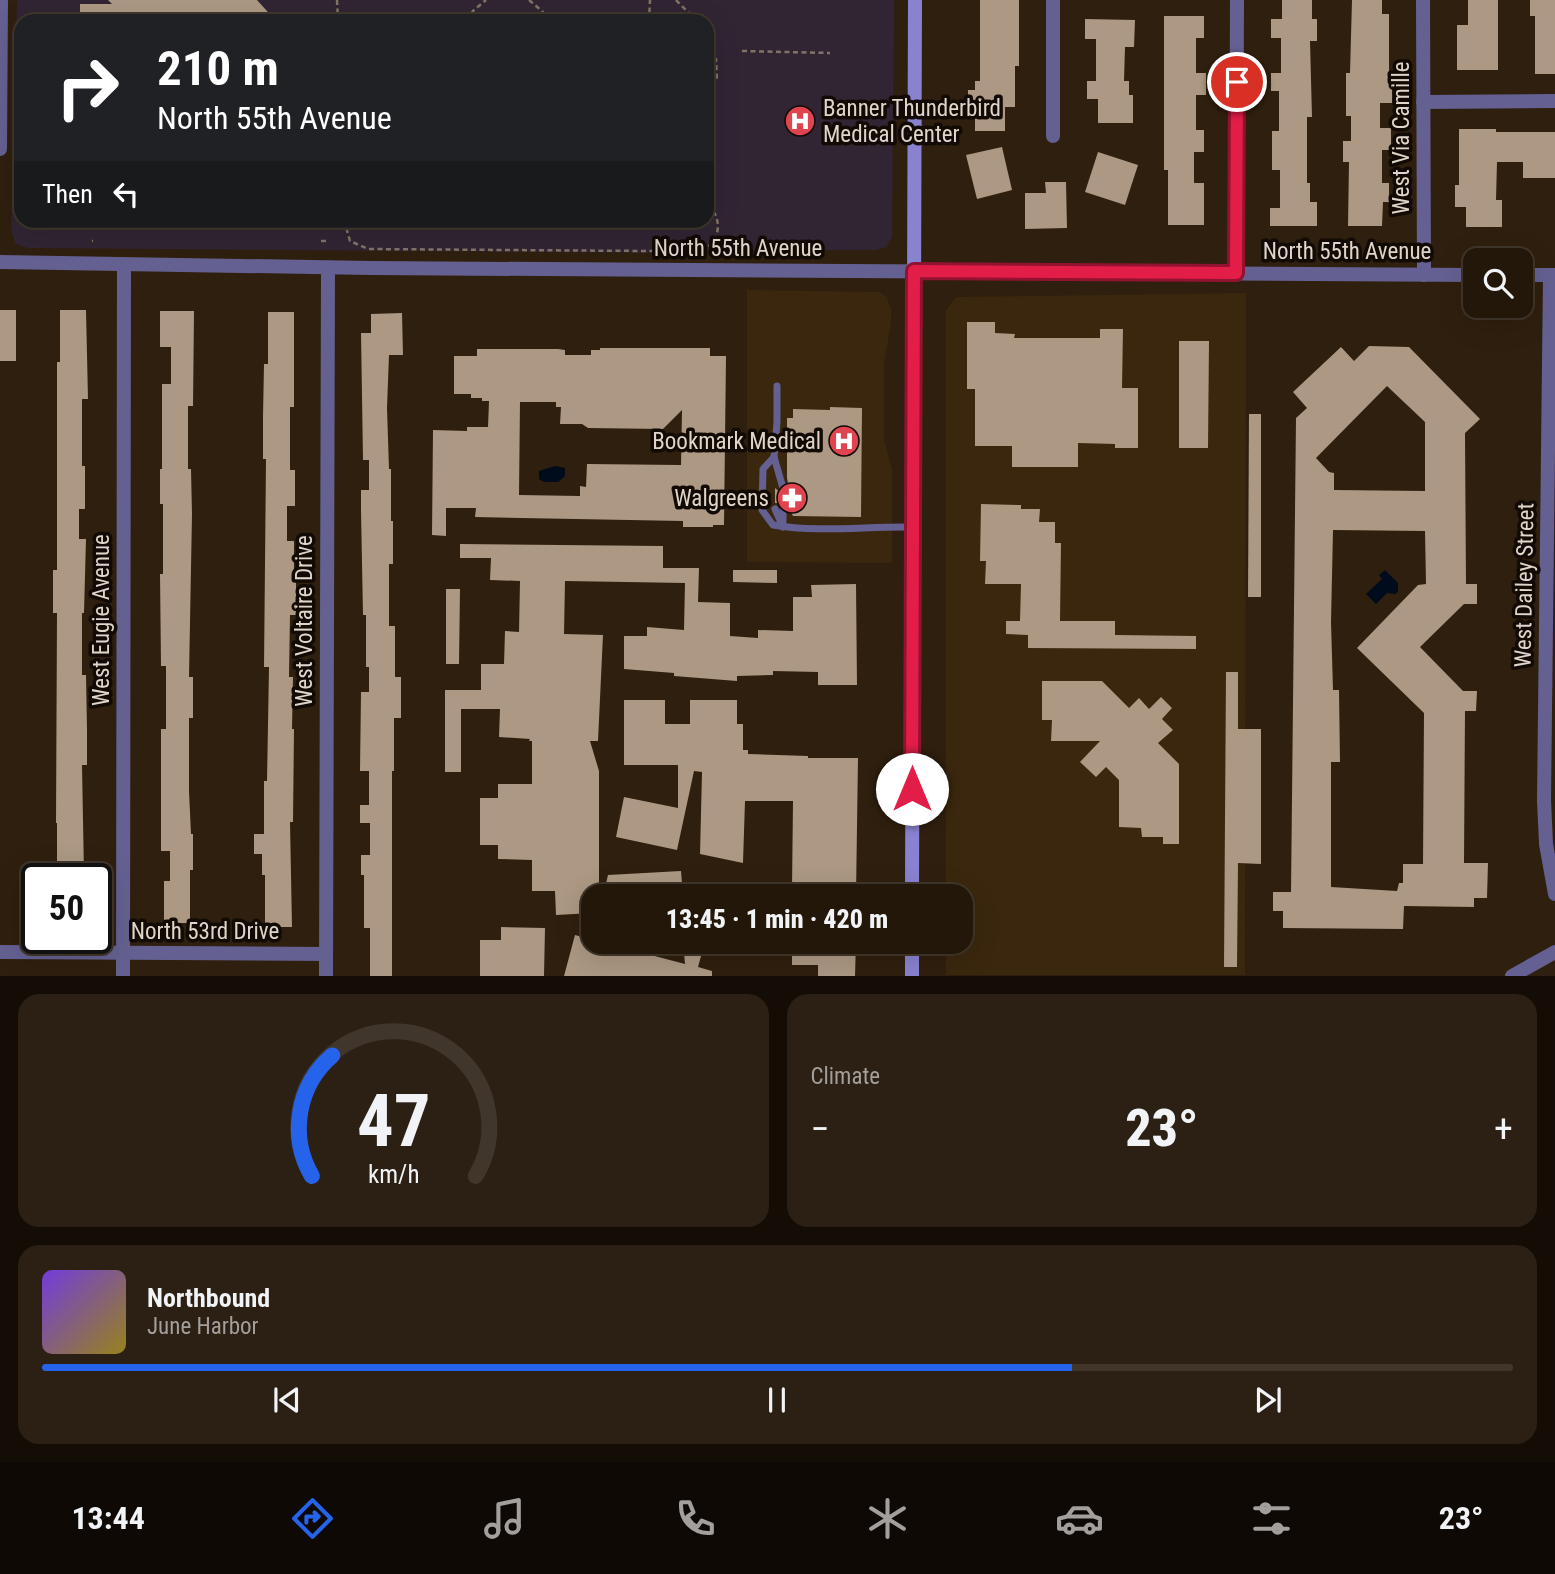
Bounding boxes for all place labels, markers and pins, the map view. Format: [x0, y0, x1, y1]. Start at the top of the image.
pin [1207, 52, 1267, 112]
place label: Banner Thunderbird Medical Center [823, 95, 1001, 148]
hospital icon: Banner Thunderbird Medical Center [783, 104, 817, 138]
hospital icon: Bookmark Medical [827, 424, 861, 458]
place label: Bookmark Medical [652, 428, 821, 455]
pharmacy icon: Walgreens [775, 481, 809, 515]
place label: Walgreens [674, 485, 769, 512]

